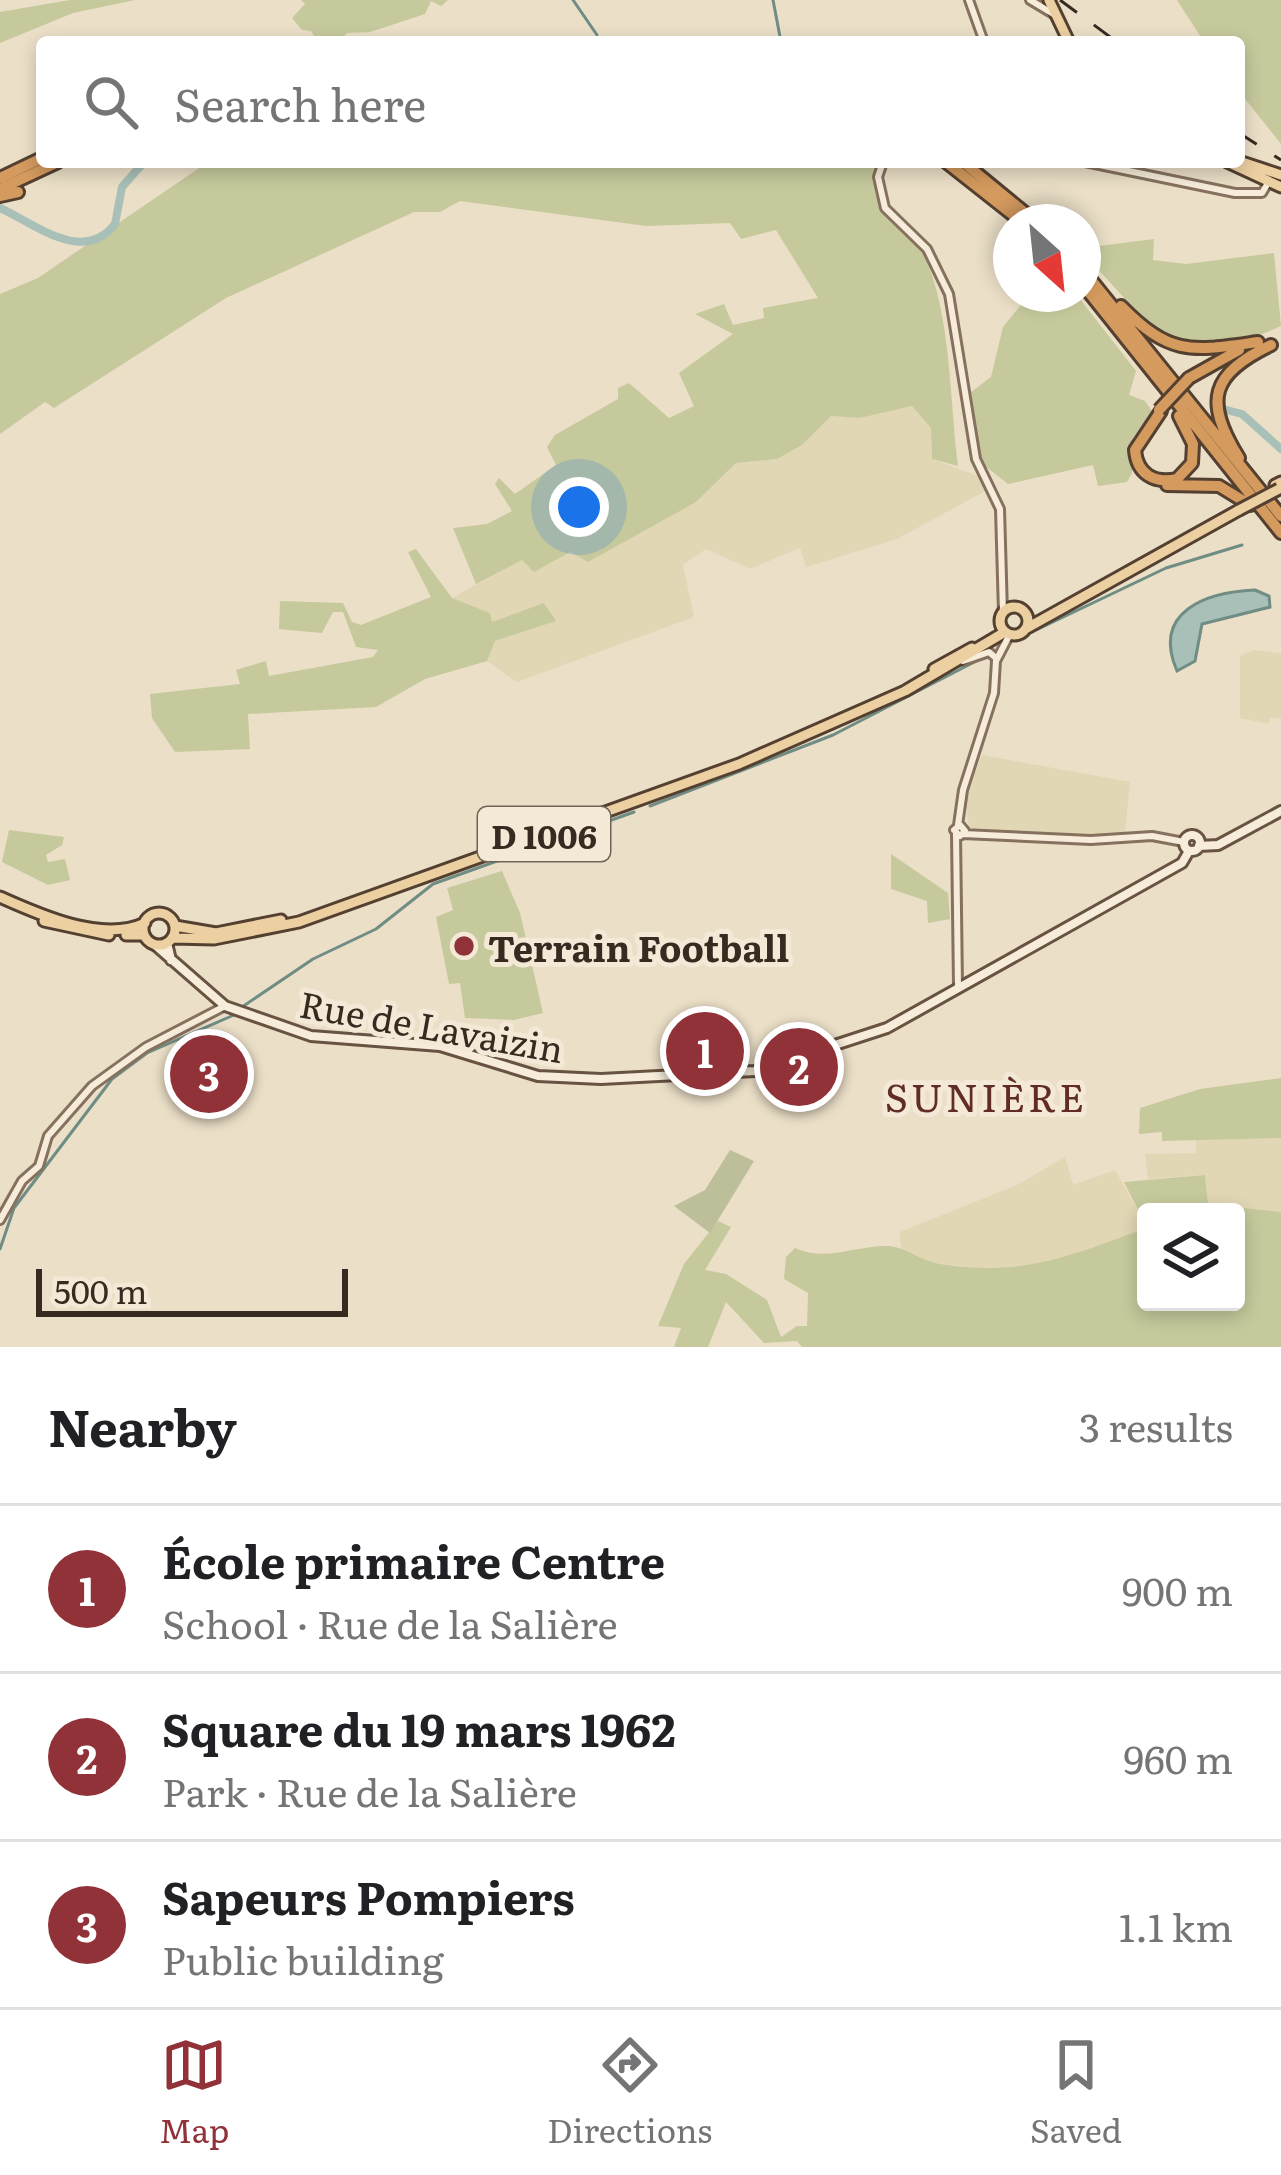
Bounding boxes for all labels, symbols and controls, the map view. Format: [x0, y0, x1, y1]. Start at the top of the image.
search box [36, 36, 1245, 168]
icon: search [78, 69, 144, 135]
text: Search here [174, 69, 426, 136]
north arrow [993, 204, 1101, 312]
your location [549, 477, 609, 537]
road number: D 1006 [478, 807, 610, 861]
place label: Terrain Football [488, 920, 789, 973]
marker: Terrain Football [451, 933, 477, 959]
street label: Rue de Lavaizin [296, 976, 568, 1074]
pin: 1 [666, 1006, 744, 1096]
pin: 2 [760, 1022, 838, 1112]
pin: 3 [170, 1029, 248, 1119]
district label: SUNIÈRE [885, 1066, 1087, 1124]
map controls [1137, 1203, 1245, 1311]
button: layers [1137, 1203, 1245, 1311]
scale bar [36, 1263, 348, 1316]
text: 500 m [54, 1265, 148, 1314]
text: Nearby [48, 1387, 237, 1463]
text: 3 results [1079, 1396, 1233, 1454]
text: École primaire Centre [162, 1526, 665, 1593]
text: 1 [79, 1560, 95, 1618]
text: 900 m [1122, 1560, 1233, 1618]
text: School · Rue de la Salière [162, 1593, 618, 1651]
text: Square du 19 mars 1962 [162, 1694, 676, 1761]
text: 2 [77, 1728, 97, 1786]
text: 960 m [1123, 1728, 1233, 1786]
text: Park · Rue de la Salière [162, 1761, 577, 1819]
text: Sapeurs Pompiers [162, 1862, 575, 1929]
text: 3 [76, 1896, 98, 1954]
text: 1.1 km [1119, 1896, 1233, 1954]
text: Public building [162, 1929, 444, 1987]
tab: Map [159, 2032, 229, 2153]
tab: Directions [547, 2032, 712, 2153]
tab: Saved [1030, 2032, 1122, 2153]

